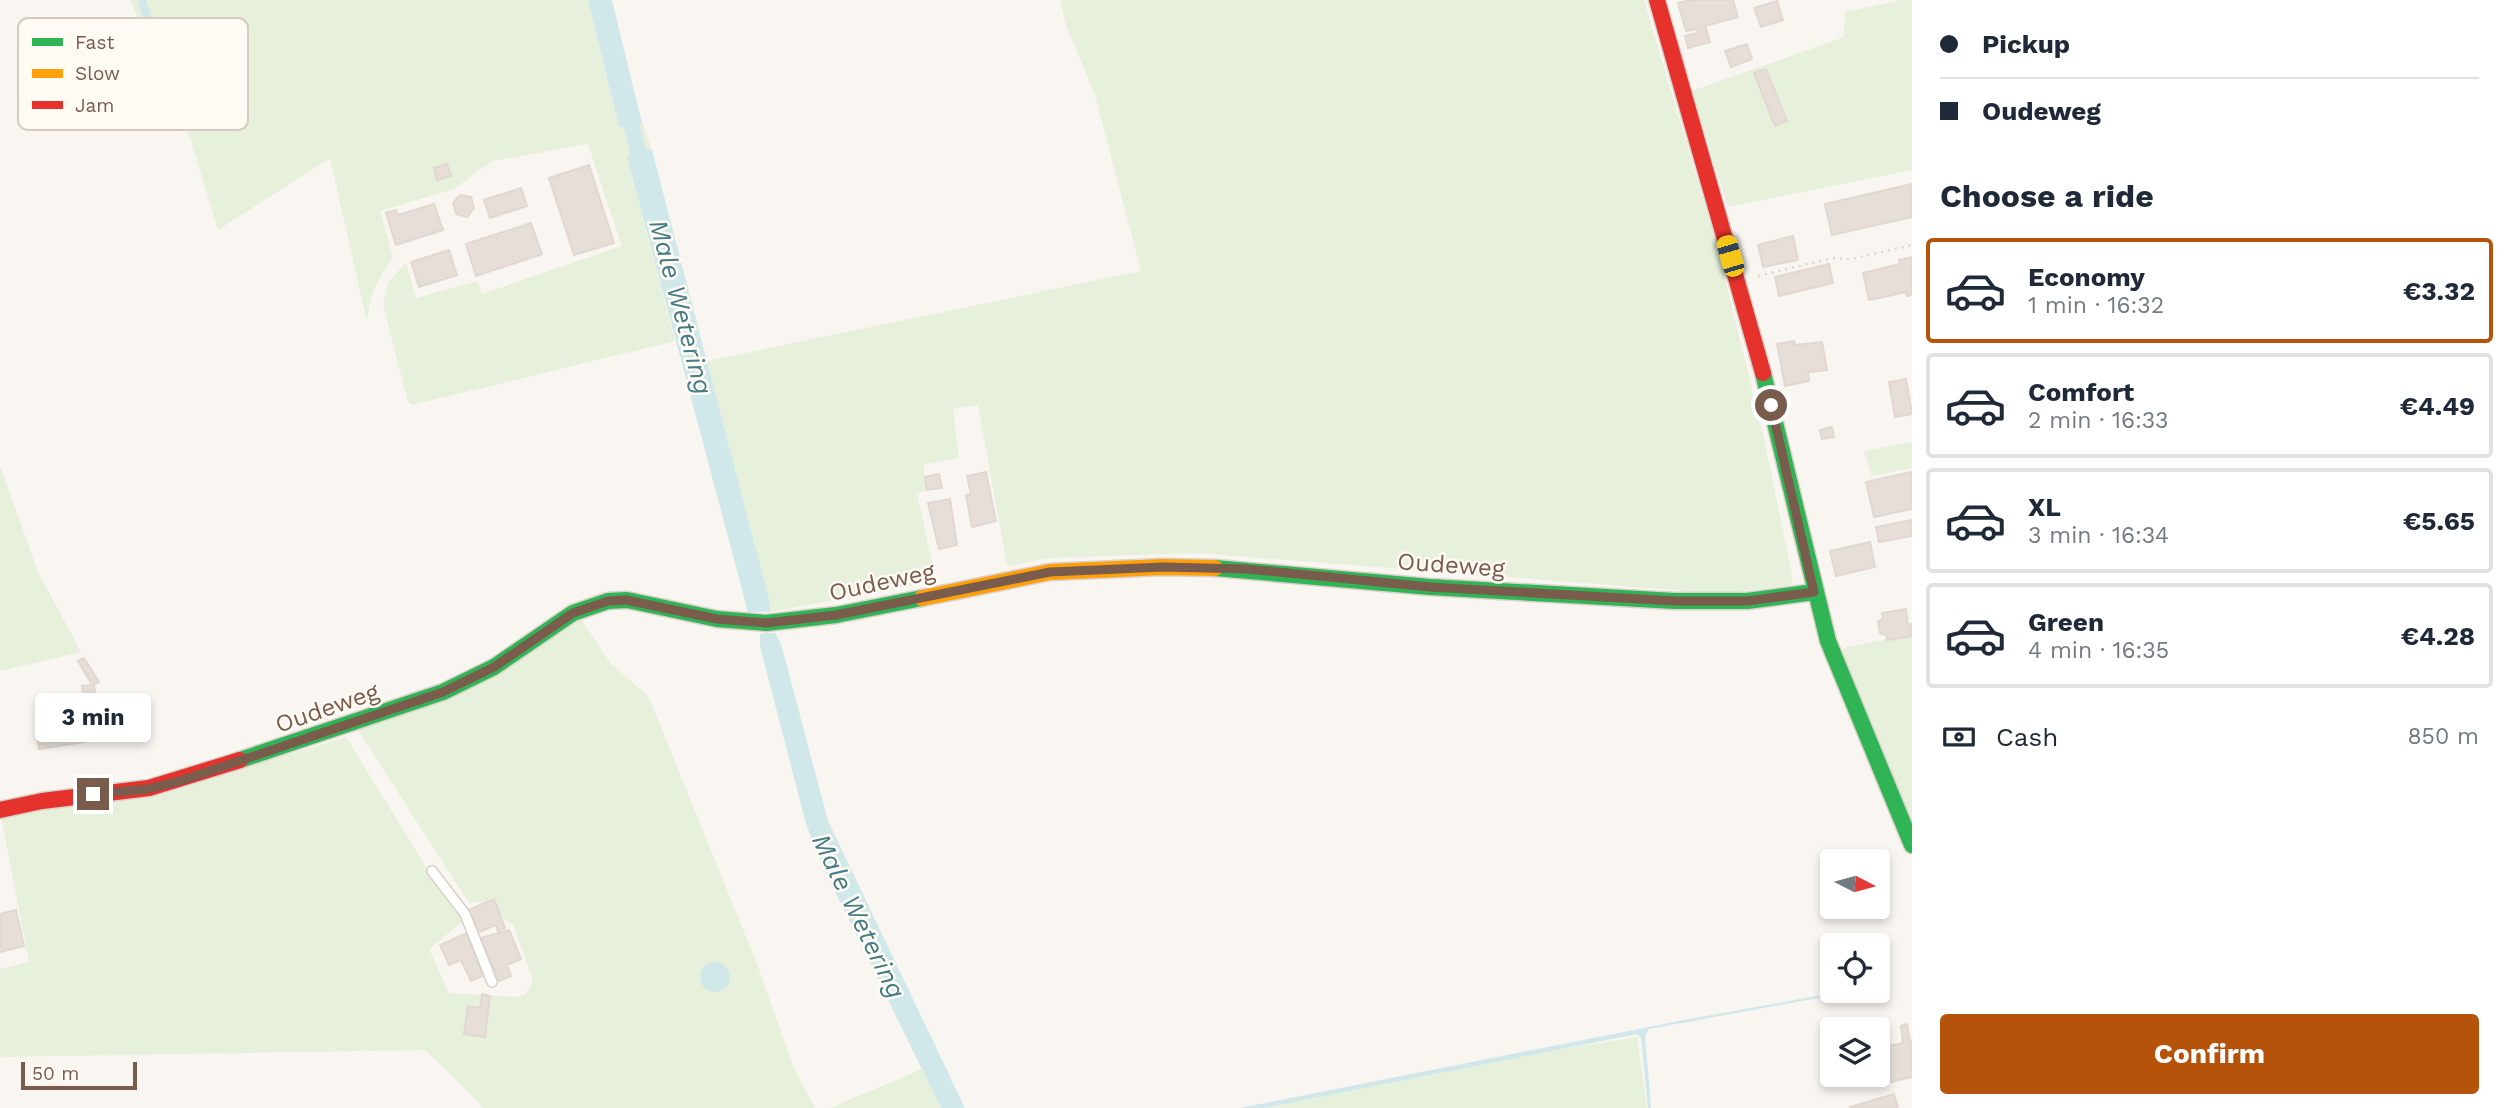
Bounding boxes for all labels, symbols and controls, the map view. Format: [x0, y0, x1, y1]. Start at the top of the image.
legend [18, 18, 248, 130]
text: Pickup [1982, 29, 2070, 59]
text: Fast [75, 31, 114, 54]
text: Slow [75, 62, 120, 85]
text: Jam [75, 94, 114, 117]
text: Oudeweg [1982, 96, 2101, 126]
text: Choose a ride [1940, 177, 2154, 215]
water label: Male Wetering [643, 216, 719, 398]
car [1715, 233, 1746, 279]
icon: car [1944, 259, 2007, 322]
text: Economy [2028, 262, 2145, 292]
text: €3.32 [2403, 276, 2475, 306]
text: 1 min · 16:32 [2028, 292, 2164, 319]
icon: car [1944, 374, 2007, 437]
text: Comfort [2028, 377, 2134, 407]
route start [1755, 389, 1787, 421]
text: €4.49 [2400, 391, 2475, 421]
text: 2 min · 16:33 [2028, 407, 2169, 434]
icon: car [1944, 489, 2007, 552]
text: XL [2028, 492, 2061, 522]
text: €5.65 [2403, 506, 2475, 536]
text: 3 min · 16:34 [2028, 522, 2169, 549]
street label: Oudeweg [1396, 547, 1506, 583]
street label: Oudeweg [826, 557, 938, 607]
icon: car [1944, 604, 2007, 667]
text: Green [2028, 607, 2104, 637]
text: €4.28 [2401, 621, 2475, 651]
text: 4 min · 16:35 [2028, 637, 2169, 664]
street label: Oudeweg [272, 677, 383, 739]
callout: 3 min [35, 692, 151, 742]
text: 3 min [62, 704, 124, 731]
icon: cash [1940, 718, 1978, 756]
text: Cash [1996, 722, 2058, 752]
text: 850 m [2407, 723, 2479, 750]
route end [77, 778, 109, 810]
water label: Male Wetering [806, 829, 912, 1003]
north arrow [1820, 849, 1890, 919]
map controls [1820, 849, 1890, 1087]
button: locate [1820, 933, 1890, 1003]
button: Confirm [1940, 1014, 2479, 1094]
button: layers [1820, 1017, 1890, 1087]
scale bar [21, 1059, 136, 1091]
text: 50 m [32, 1062, 79, 1085]

